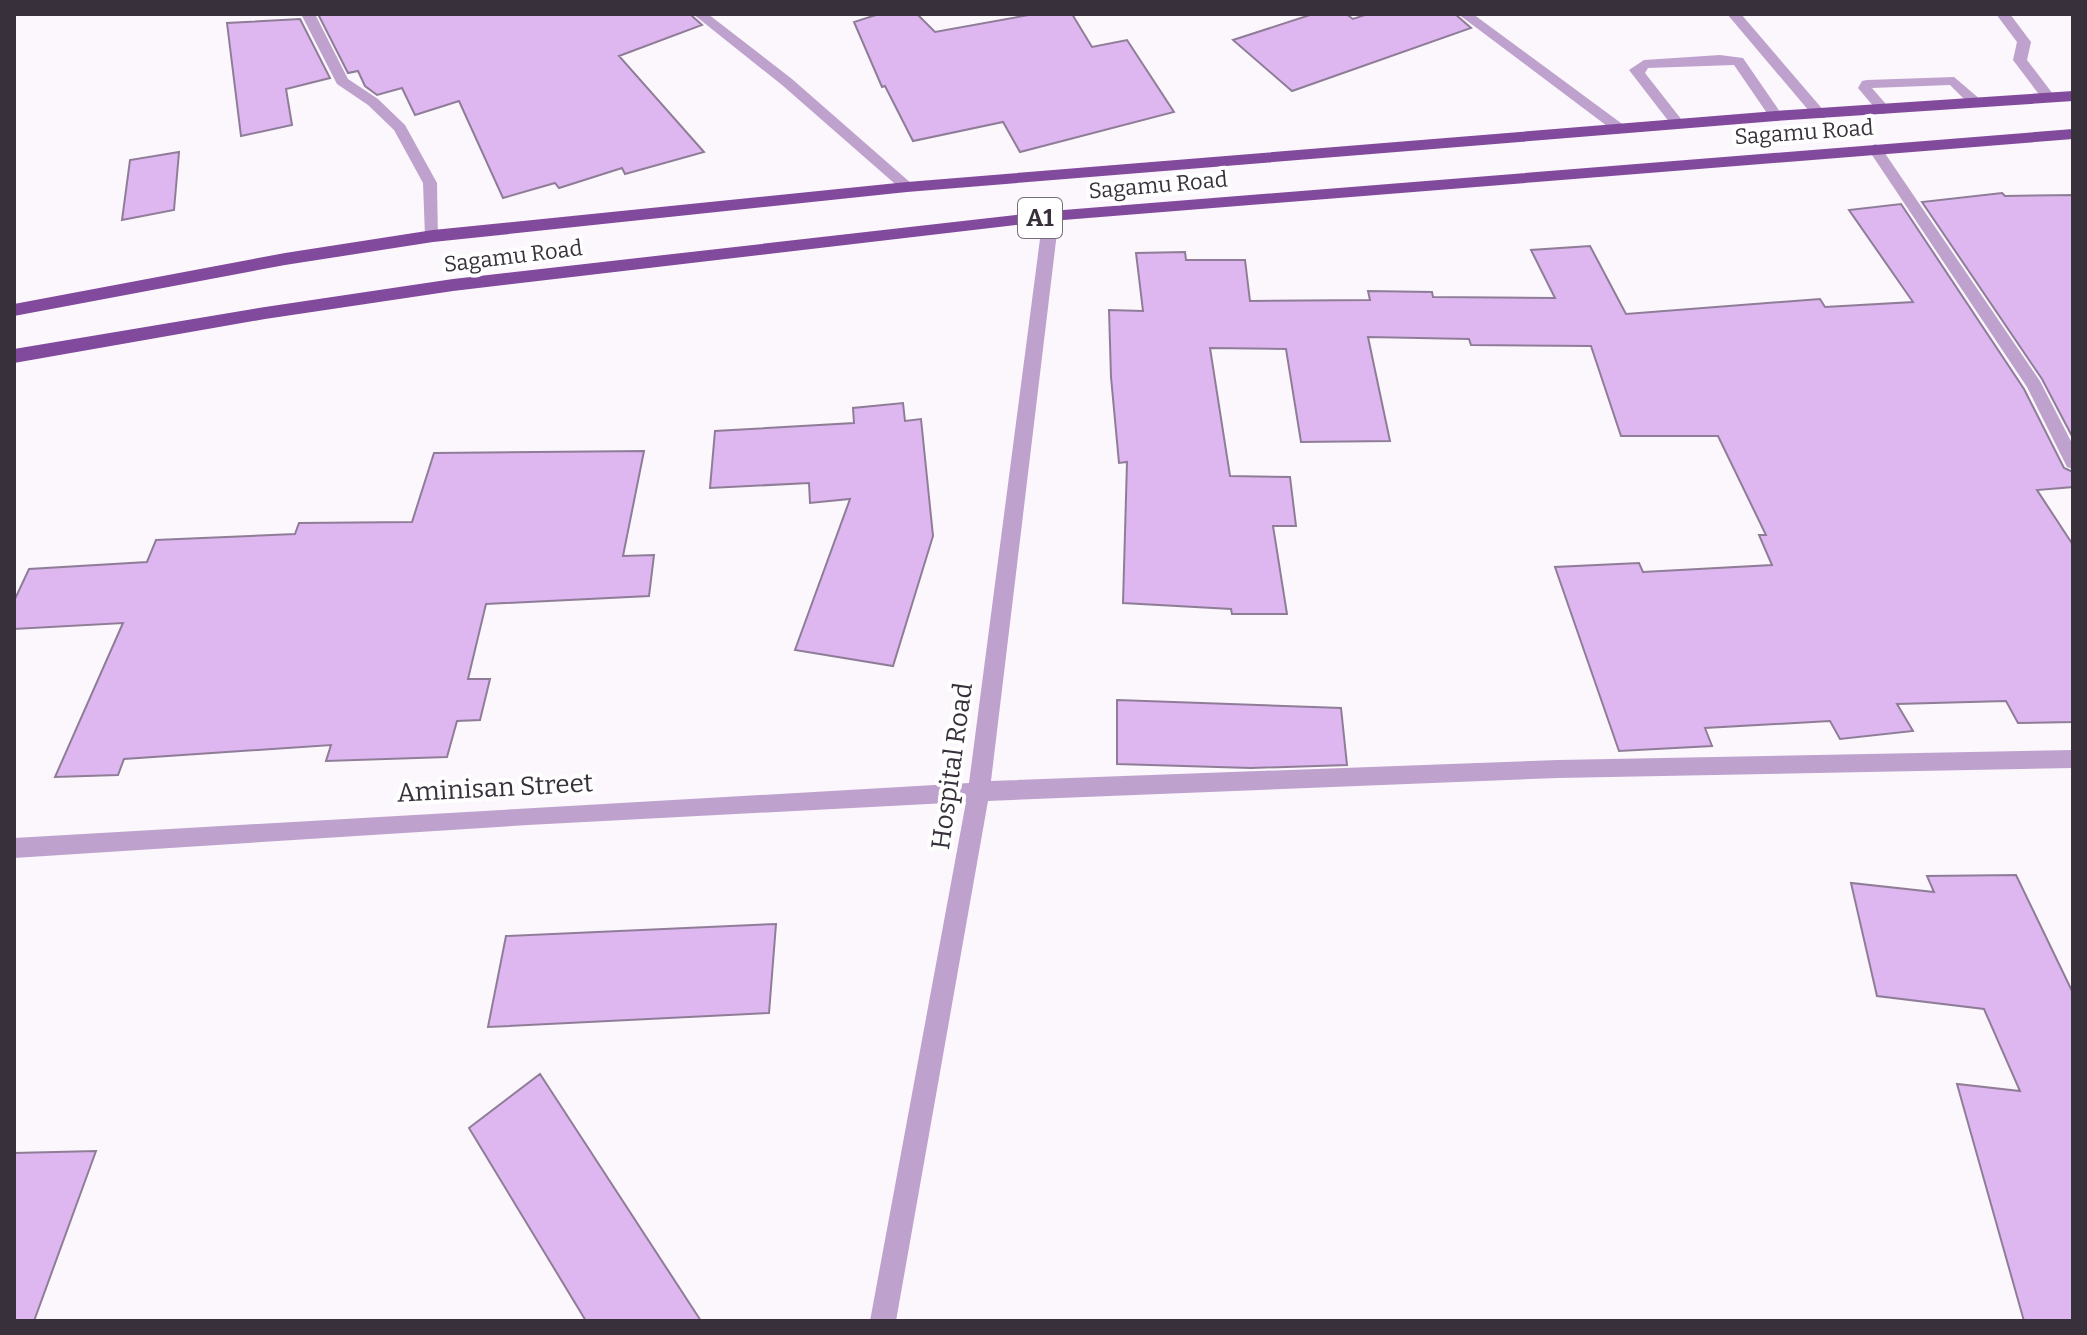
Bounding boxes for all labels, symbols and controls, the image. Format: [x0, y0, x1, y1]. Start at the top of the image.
street label: Sagamu Road [1733, 114, 1875, 150]
street label: Sagamu Road [1087, 165, 1229, 205]
road number: A1 [1018, 198, 1062, 238]
street label: Sagamu Road [442, 234, 584, 278]
street label: Hospital Road [925, 681, 979, 851]
street label: Aminisan Street [396, 767, 594, 809]

